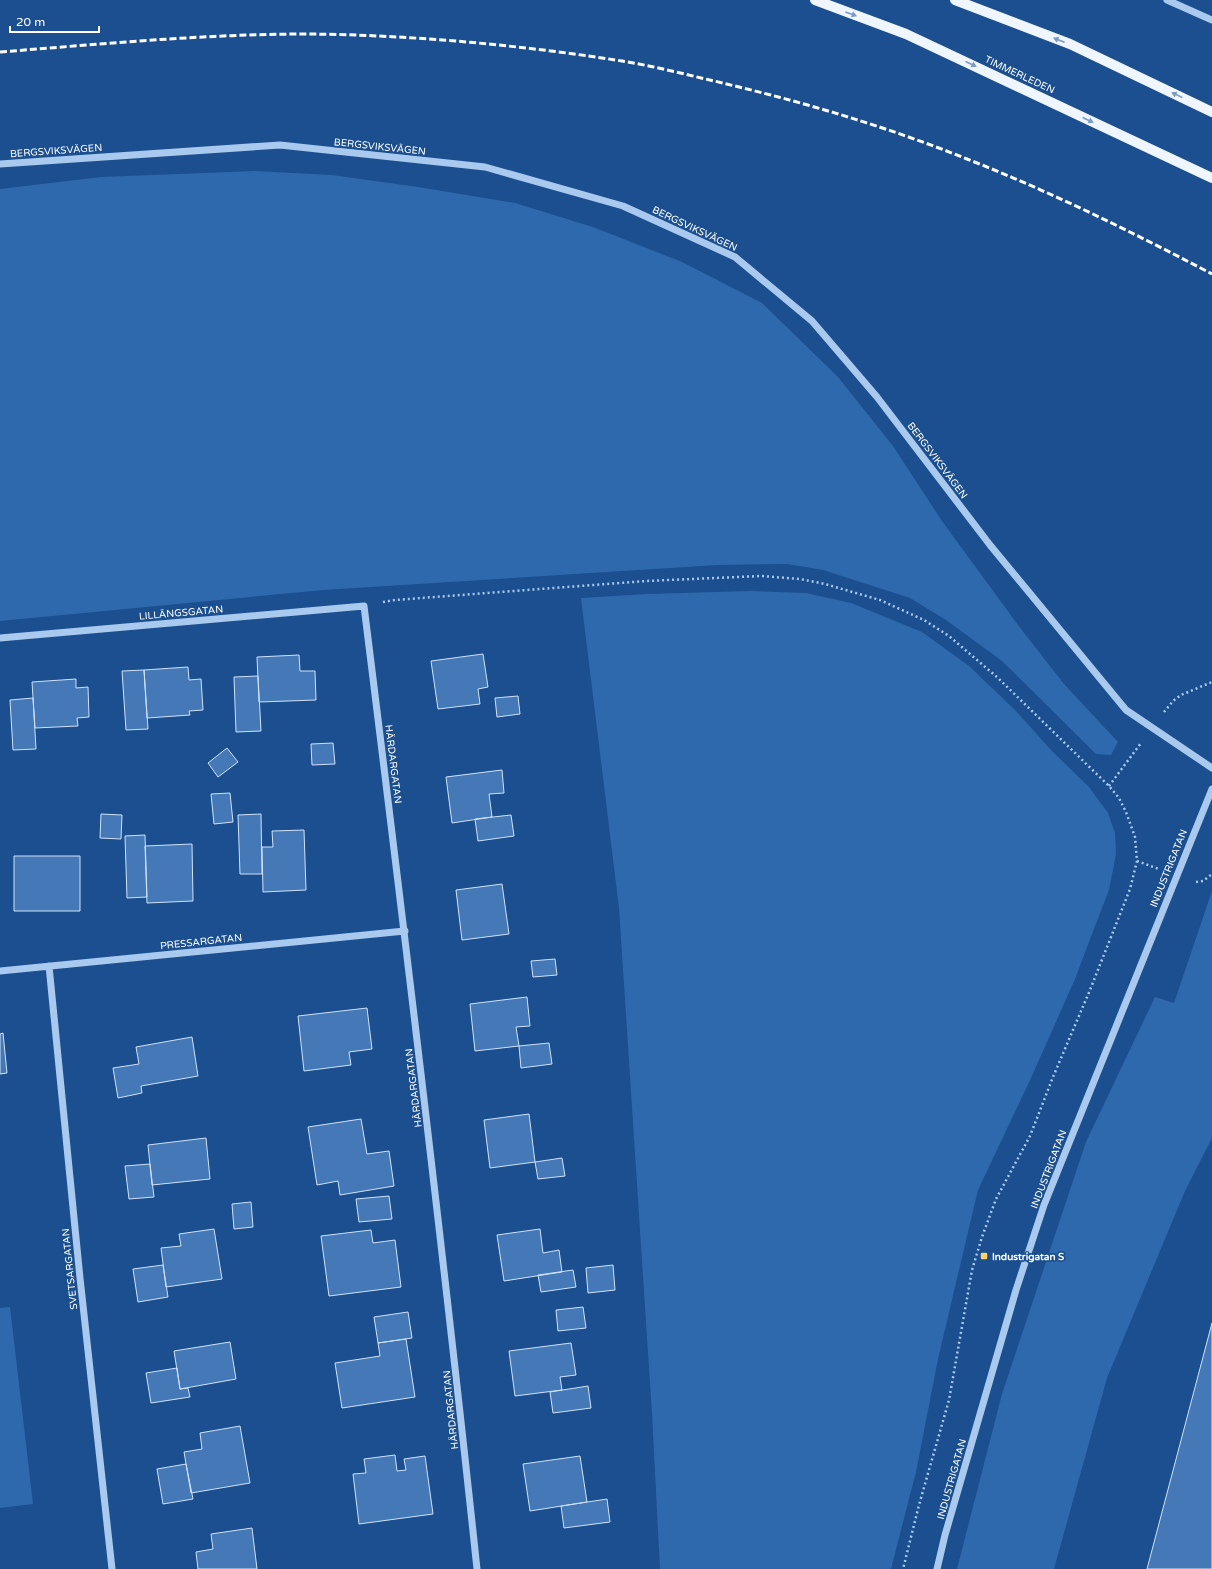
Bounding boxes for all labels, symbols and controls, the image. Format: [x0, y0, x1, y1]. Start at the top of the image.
scale bar [10, 8, 99, 34]
one-way arrow [846, 11, 858, 17]
text: 20 m [16, 15, 45, 29]
one-way arrow [1053, 36, 1065, 42]
street label: TIMMERLEDEN [983, 53, 1056, 96]
one-way arrow [965, 61, 977, 67]
one-way arrow [1171, 92, 1182, 98]
one-way arrow [1083, 117, 1094, 123]
street label: BERGSVIKSVÄGEN [333, 136, 427, 158]
street label: BERGSVIKSVÄGEN [10, 142, 103, 160]
street label: BERGSVIKSVÄGEN [650, 204, 739, 254]
street label: BERGSVIKSVÄGEN [905, 420, 970, 501]
street label: LILLÄNGSGATAN [138, 603, 224, 623]
street label: HÄRDARGATAN [382, 724, 404, 804]
street label: INDUSTRIGATAN [1148, 828, 1190, 909]
street label: PRESSARGATAN [159, 932, 243, 952]
street label: HÄRDARGATAN [403, 1048, 425, 1128]
street label: INDUSTRIGATAN [1028, 1128, 1069, 1210]
street label: SVETSARGATAN [60, 1228, 80, 1310]
marker: Industrigatan S [979, 1251, 989, 1261]
place label: Industrigatan S [992, 1251, 1064, 1263]
street label: HÄRDARGATAN [441, 1370, 461, 1450]
street label: INDUSTRIGATAN [935, 1438, 969, 1521]

